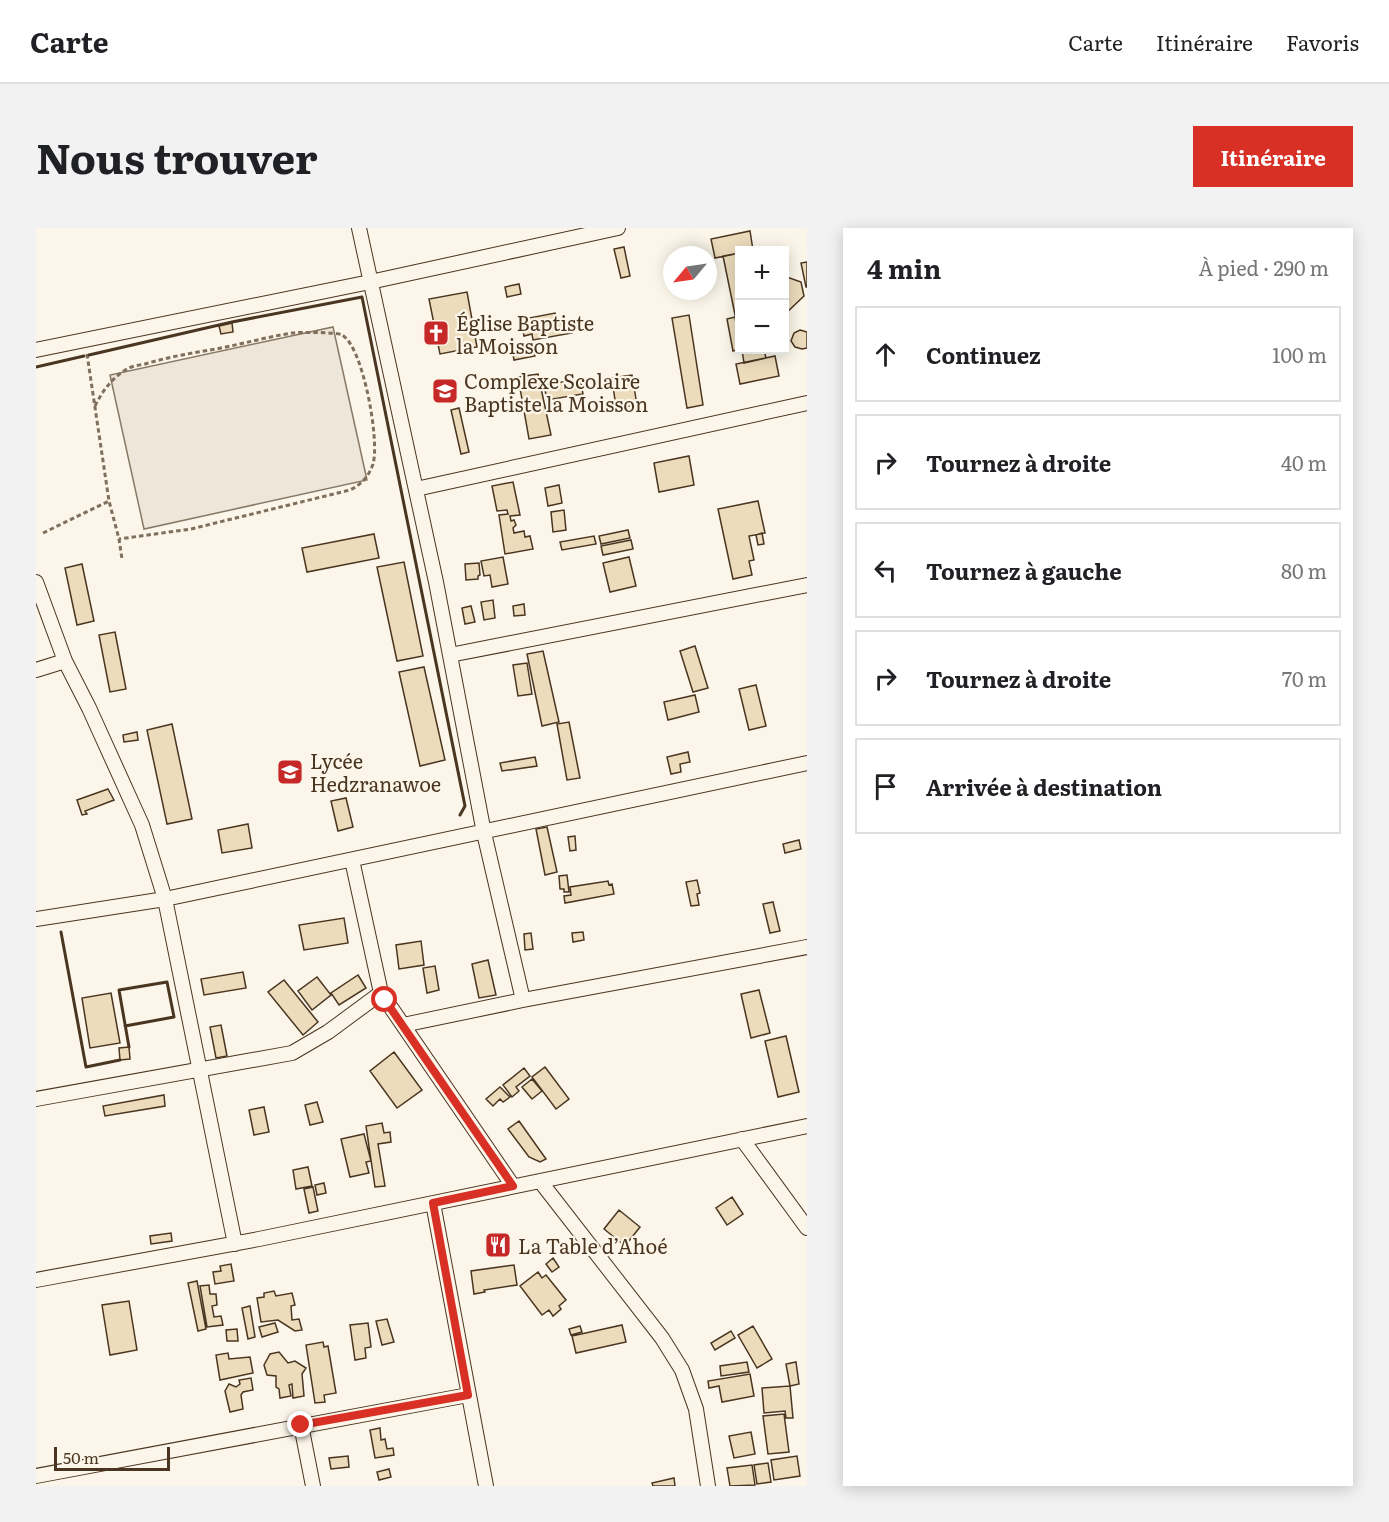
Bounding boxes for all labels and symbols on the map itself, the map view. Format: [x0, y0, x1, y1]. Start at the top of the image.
north arrow [663, 246, 717, 300]
place label: Église Baptiste la Moisson [456, 307, 594, 360]
church icon: Église Baptiste la Moisson [421, 318, 451, 348]
place label: Complexe Scolaire Baptiste la Moisson [464, 365, 648, 418]
school or university icon: Complexe Scolaire Baptiste la Moisson [430, 376, 460, 406]
place label: Lycée Hedzranawoe [310, 745, 441, 798]
school or university icon: Lycée Hedzranawoe [275, 757, 305, 787]
route start [371, 986, 397, 1012]
restaurant icon: La Table d’Ahoé [483, 1230, 513, 1260]
place label: La Table d’Ahoé [518, 1230, 668, 1260]
route end [287, 1411, 313, 1437]
scale bar [54, 1444, 170, 1472]

